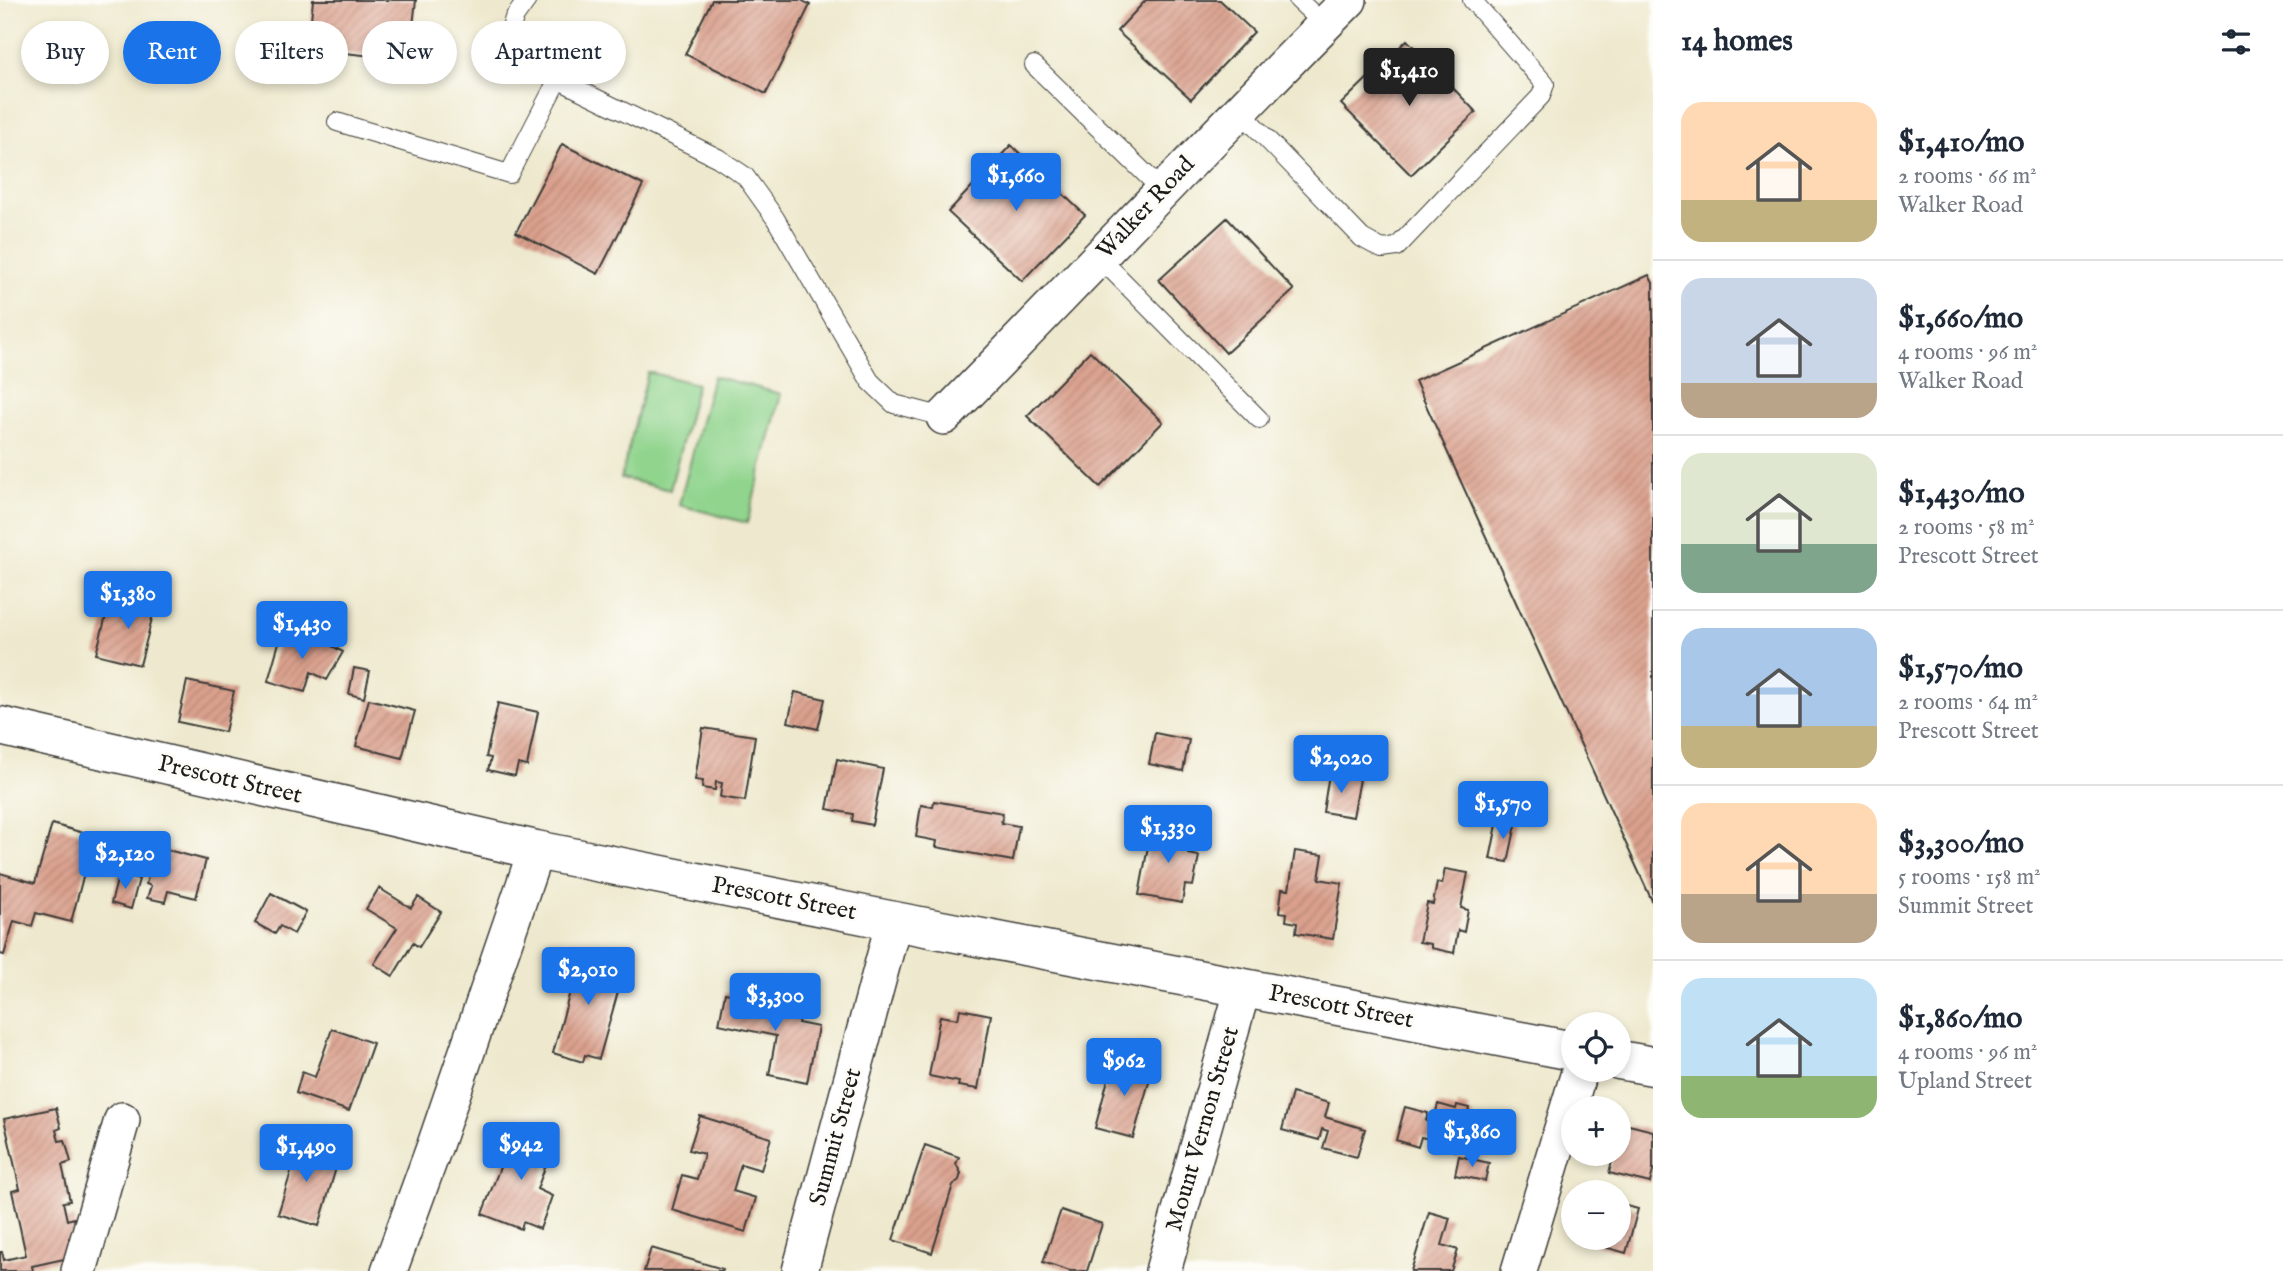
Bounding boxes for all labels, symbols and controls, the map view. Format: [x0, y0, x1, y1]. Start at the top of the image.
chip: Buy [21, 21, 109, 84]
chip: Rent [123, 21, 221, 84]
chip: Filters [235, 21, 348, 84]
chip: New [362, 21, 457, 84]
chip: Apartment [471, 21, 626, 84]
text: 14 homes [1681, 23, 1793, 61]
icon: filters [2217, 23, 2255, 61]
pin: $1,410 [1352, 48, 1466, 108]
text: $1,410 [1379, 56, 1439, 85]
text: $1,410/mo [1898, 124, 2024, 162]
icon: home [1737, 130, 1821, 214]
street label: Walker Road [1090, 150, 1202, 266]
pin: $1,660 [959, 154, 1073, 213]
text: $1,660 [987, 161, 1045, 190]
text: 2 rooms · 66 m² [1898, 162, 2037, 191]
text: Walker Road [1898, 191, 2023, 220]
text: $1,660/mo [1898, 300, 2023, 338]
icon: home [1737, 306, 1821, 390]
text: 4 rooms · 96 m² [1898, 338, 2037, 367]
text: Walker Road [1898, 367, 2023, 396]
text: $1,430/mo [1898, 475, 2025, 513]
icon: home [1737, 481, 1821, 565]
text: 2 rooms · 58 m² [1898, 513, 2035, 542]
text: Prescott Street [1898, 542, 2039, 571]
pin: $1,380 [71, 572, 185, 631]
text: $1,380 [100, 579, 156, 608]
pin: $1,430 [245, 602, 359, 661]
text: $1,430 [272, 609, 332, 638]
text: $1,570/mo [1898, 650, 2023, 688]
icon: home [1737, 656, 1821, 740]
text: 2 rooms · 64 m² [1898, 688, 2038, 717]
text: Prescott Street [1898, 717, 2039, 746]
pin: $2,020 [1284, 736, 1398, 795]
text: $2,020 [1309, 743, 1373, 772]
street label: Prescott Street [155, 748, 305, 812]
pin: $1,570 [1446, 782, 1560, 841]
text: $1,570 [1474, 789, 1532, 818]
pin: $1,330 [1111, 806, 1225, 865]
text: $1,330 [1140, 813, 1196, 842]
text: $3,300/mo [1898, 825, 2024, 863]
icon: home [1737, 831, 1821, 915]
pin: $2,120 [68, 832, 182, 891]
text: $2,120 [95, 839, 155, 868]
text: 5 rooms · 158 m² [1898, 863, 2041, 892]
street label: Prescott Street [709, 870, 859, 928]
text: Summit Street [1898, 892, 2033, 921]
pin: $2,010 [531, 948, 645, 1007]
text: $2,010 [558, 955, 618, 984]
pin: $3,300 [718, 974, 832, 1033]
street label: Prescott Street [1266, 978, 1416, 1036]
text: $3,300 [746, 981, 804, 1010]
text: $1,860/mo [1898, 1000, 2022, 1038]
icon: home [1737, 1006, 1821, 1090]
map controls [1561, 1012, 1631, 1250]
button: locate [1561, 1012, 1631, 1082]
street label: Mount Vernon Street [1159, 1023, 1247, 1235]
pin: $962 [1083, 1038, 1165, 1098]
text: 4 rooms · 96 m² [1898, 1038, 2037, 1067]
text: $962 [1102, 1046, 1146, 1075]
street label: Summit Street [803, 1065, 869, 1209]
text: Upland Street [1898, 1067, 2032, 1096]
button: + [1561, 1096, 1631, 1166]
pin: $1,860 [1415, 1110, 1529, 1169]
text: $1,860 [1443, 1117, 1501, 1146]
pin: $942 [480, 1122, 562, 1182]
pin: $1,490 [249, 1124, 363, 1184]
text: $942 [499, 1130, 543, 1159]
text: $1,490 [276, 1132, 336, 1161]
button: − [1561, 1180, 1631, 1250]

